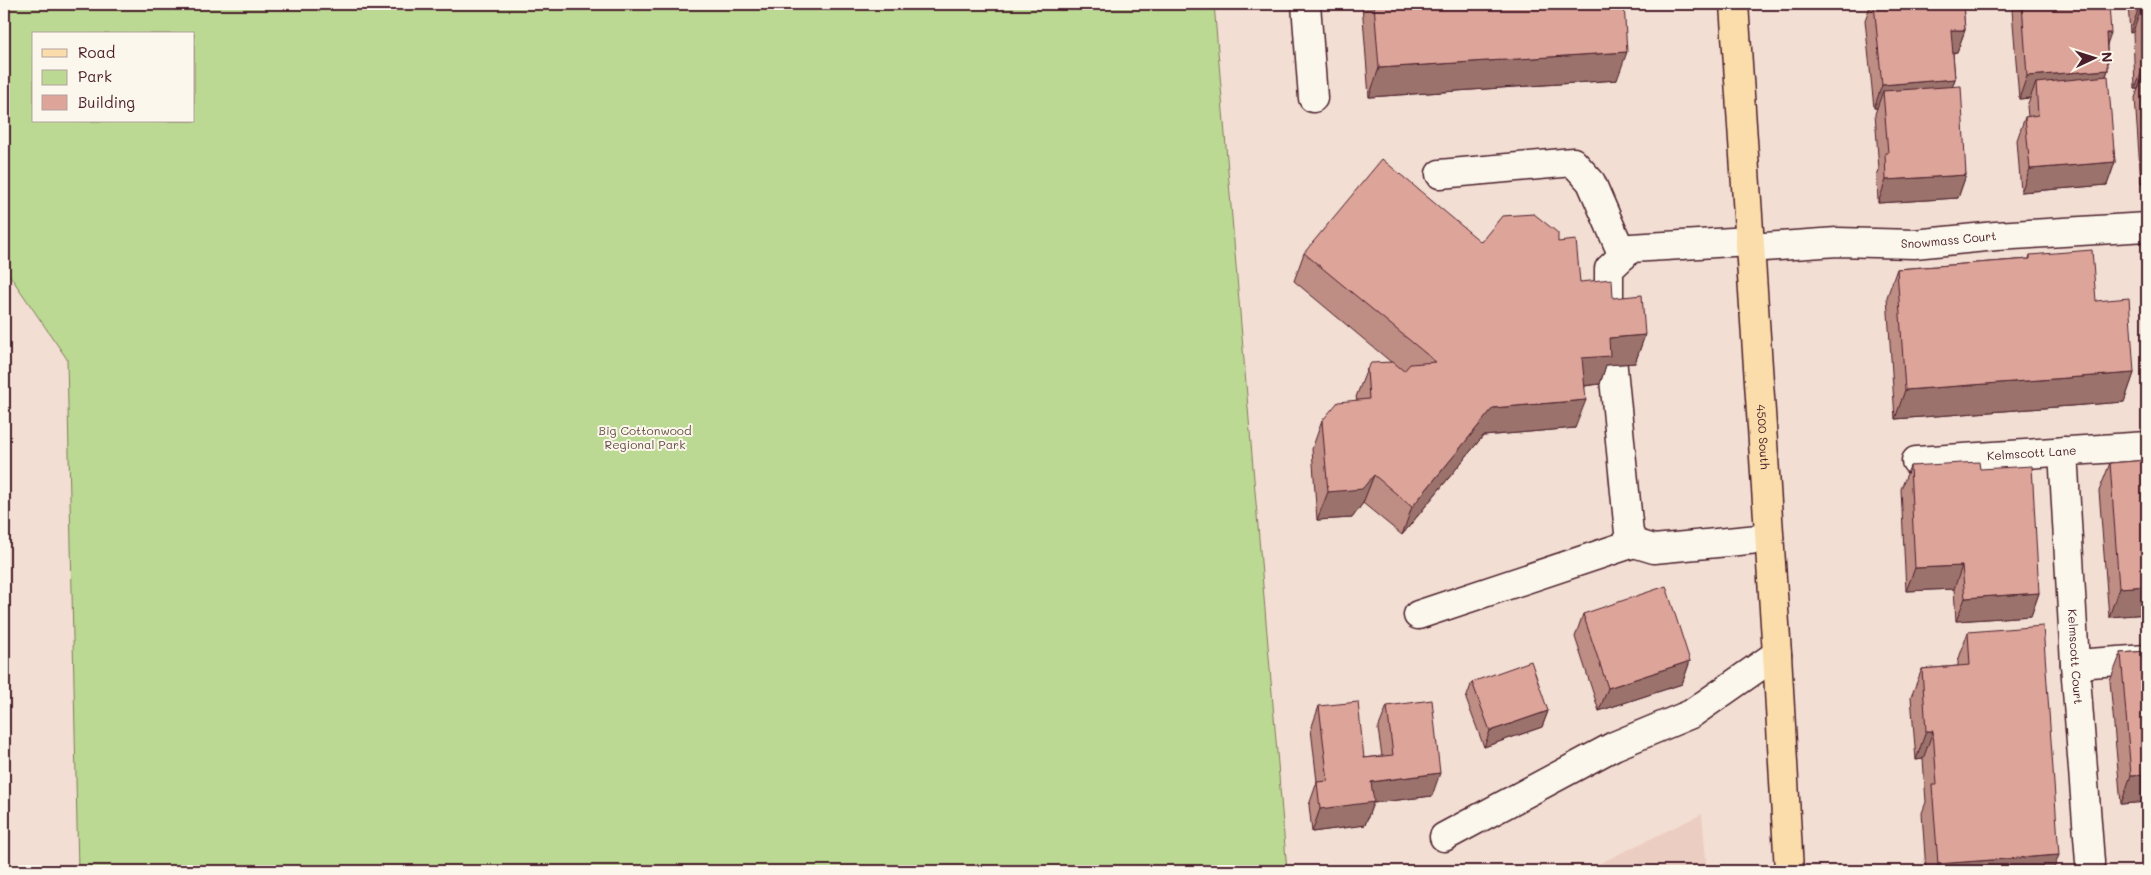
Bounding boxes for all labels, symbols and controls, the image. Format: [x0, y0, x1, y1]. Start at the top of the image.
legend [32, 32, 195, 122]
north arrow [2068, 32, 2118, 82]
text: Road [78, 42, 115, 62]
text: N [2098, 51, 2117, 63]
text: Park [78, 66, 112, 86]
text: Building [78, 92, 135, 112]
street label: Snowmass Court [1901, 227, 1997, 251]
street label: 4500 South [1754, 404, 1774, 470]
park label: Big Cottonwood Regional Park [598, 422, 692, 452]
street label: Kelmscott Lane [1986, 442, 2077, 463]
street label: Kelmscott Court [2065, 609, 2087, 705]

